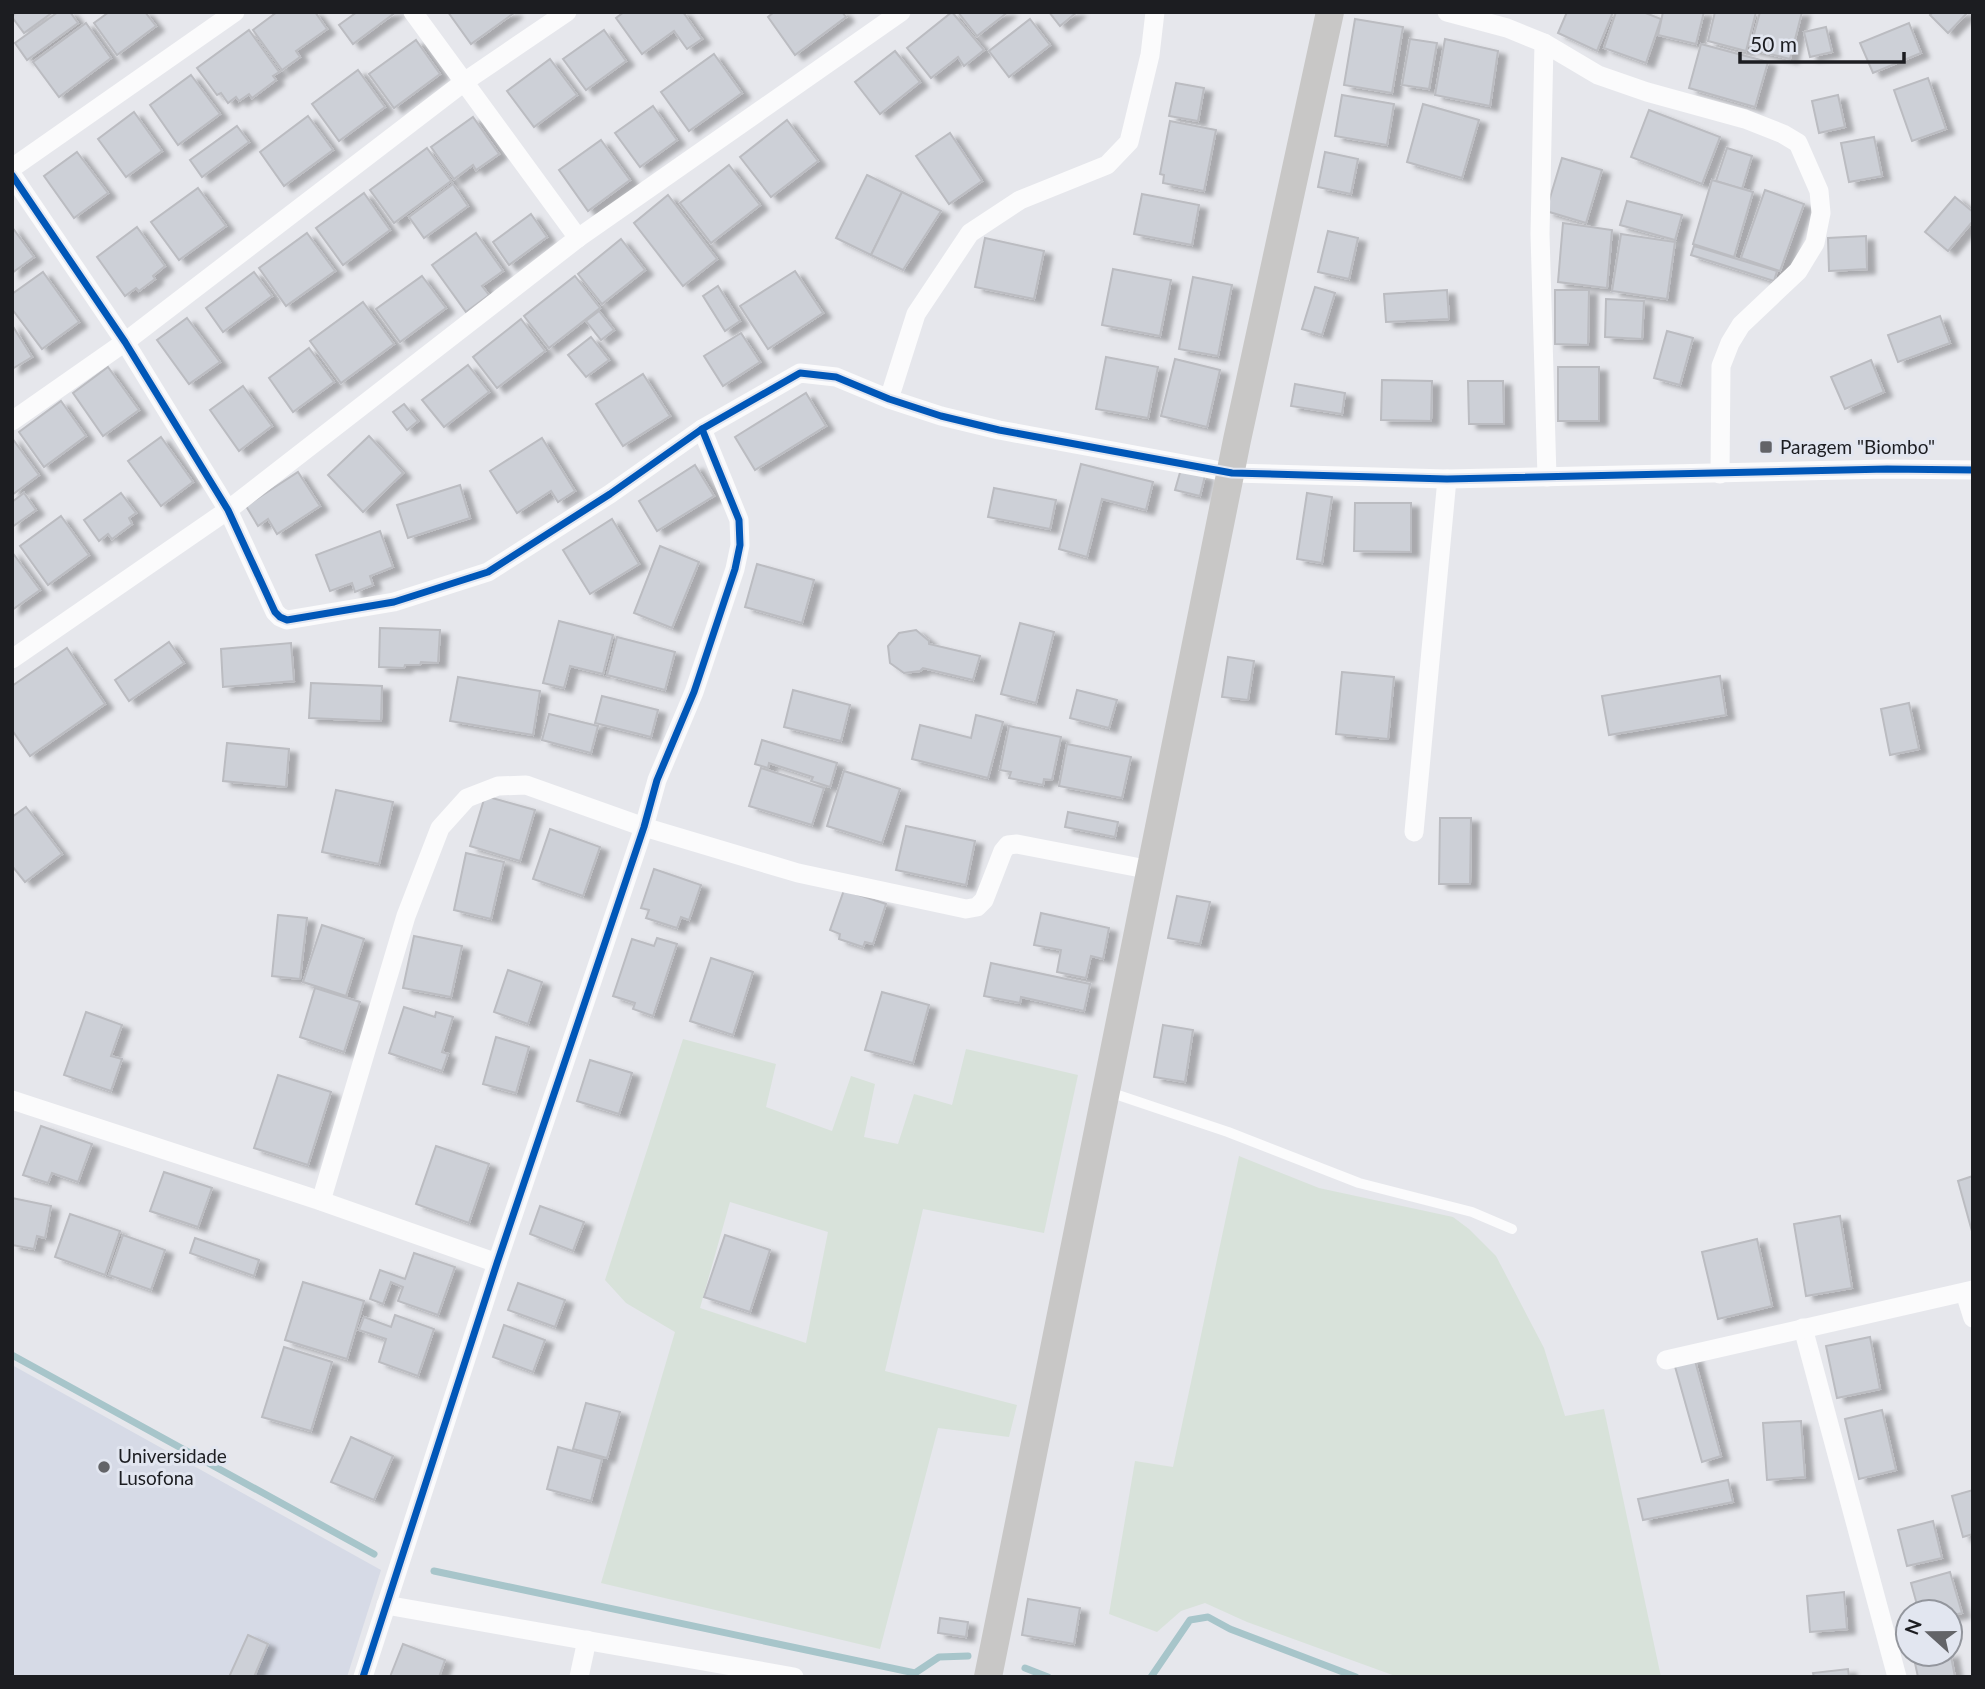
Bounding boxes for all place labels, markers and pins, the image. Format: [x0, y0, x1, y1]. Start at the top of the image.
place label: Paragem "Biombo" [1780, 435, 1935, 458]
marker: Paragem "Biombo" [1758, 439, 1774, 455]
place label: Universidade Lusofona [118, 1444, 227, 1489]
marker: Universidade Lusofona [96, 1459, 112, 1475]

